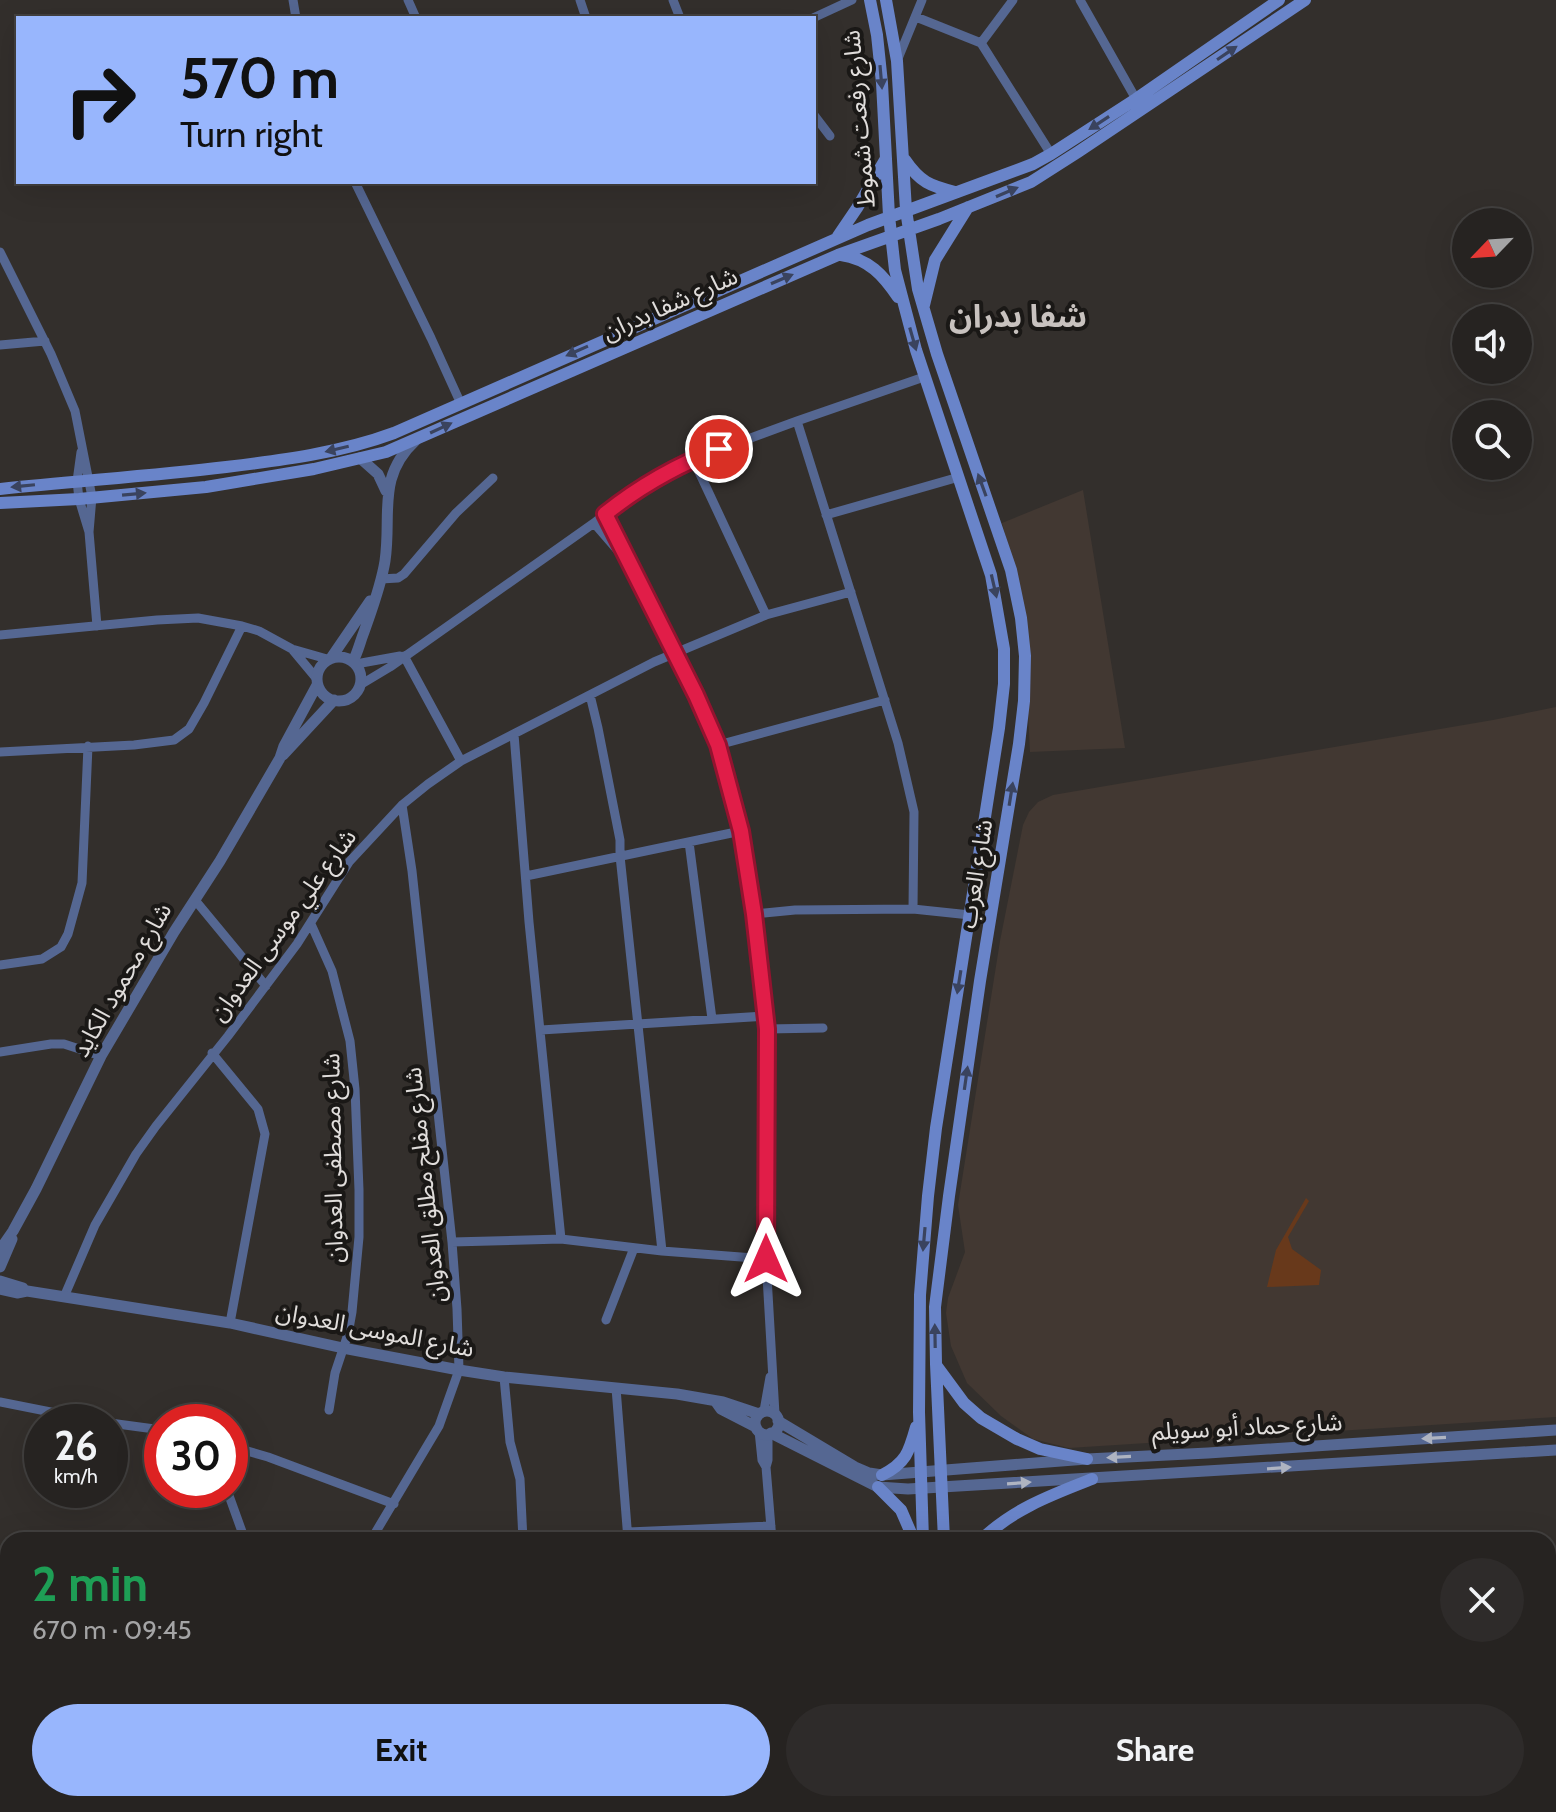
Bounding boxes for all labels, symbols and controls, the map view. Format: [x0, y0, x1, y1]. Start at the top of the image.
street label: شارع رفعت شموط [836, 29, 884, 209]
text: 570 m [180, 44, 339, 112]
one-way arrow [1216, 46, 1237, 61]
icon: right [48, 48, 152, 152]
one-way arrow [875, 65, 888, 90]
text: Turn right [180, 112, 323, 156]
one-way arrow [1089, 115, 1110, 130]
one-way arrow [995, 185, 1019, 198]
north arrow [1452, 208, 1532, 288]
map controls [1452, 208, 1532, 480]
street label: شارع شفا بدران [598, 261, 743, 349]
one-way arrow [770, 272, 794, 286]
district label: شفا بدران [949, 296, 1087, 335]
button: sound [1452, 304, 1532, 384]
one-way arrow [907, 327, 919, 352]
one-way arrow [565, 345, 589, 358]
button: search [1452, 400, 1532, 480]
pin [685, 415, 753, 483]
one-way arrow [429, 421, 453, 435]
icon: arrive [697, 427, 741, 471]
one-way arrow [324, 443, 349, 456]
one-way arrow [975, 473, 987, 497]
one-way arrow [10, 480, 35, 493]
one-way arrow [122, 487, 147, 500]
one-way arrow [988, 574, 1001, 599]
one-way arrow [1005, 781, 1018, 806]
street label: شارع العرب [953, 817, 1001, 931]
street label: شارع علي موسى العدوان [203, 823, 366, 1029]
street label: شارع محمود الكايد [66, 898, 180, 1063]
one-way arrow [952, 969, 965, 994]
street label: شارع مصطفى العدوان [316, 1053, 352, 1263]
one-way arrow [960, 1065, 973, 1090]
street label: شارع مفلح مطلق العدوان [398, 1066, 454, 1304]
position arrow [724, 1217, 808, 1301]
one-way arrow [917, 1227, 930, 1252]
street label: شارع الموسى العدوان [273, 1296, 477, 1366]
one-way arrow [929, 1323, 941, 1348]
speed limit sign: 30 [144, 1404, 248, 1508]
street label: شارع حماد أبو سويلم [1151, 1406, 1343, 1449]
text: 26 [54, 1421, 98, 1470]
one-way arrow [1421, 1432, 1446, 1445]
one-way arrow [1106, 1451, 1131, 1464]
one-way arrow [1267, 1461, 1292, 1474]
text: km/h [54, 1464, 98, 1488]
one-way arrow [1007, 1476, 1032, 1489]
text: 2 min [32, 1555, 148, 1613]
button: close [1440, 1558, 1524, 1642]
text: 670 m · 09:45 [32, 1614, 192, 1646]
button: Exit [32, 1704, 770, 1796]
button: Share [786, 1704, 1524, 1796]

